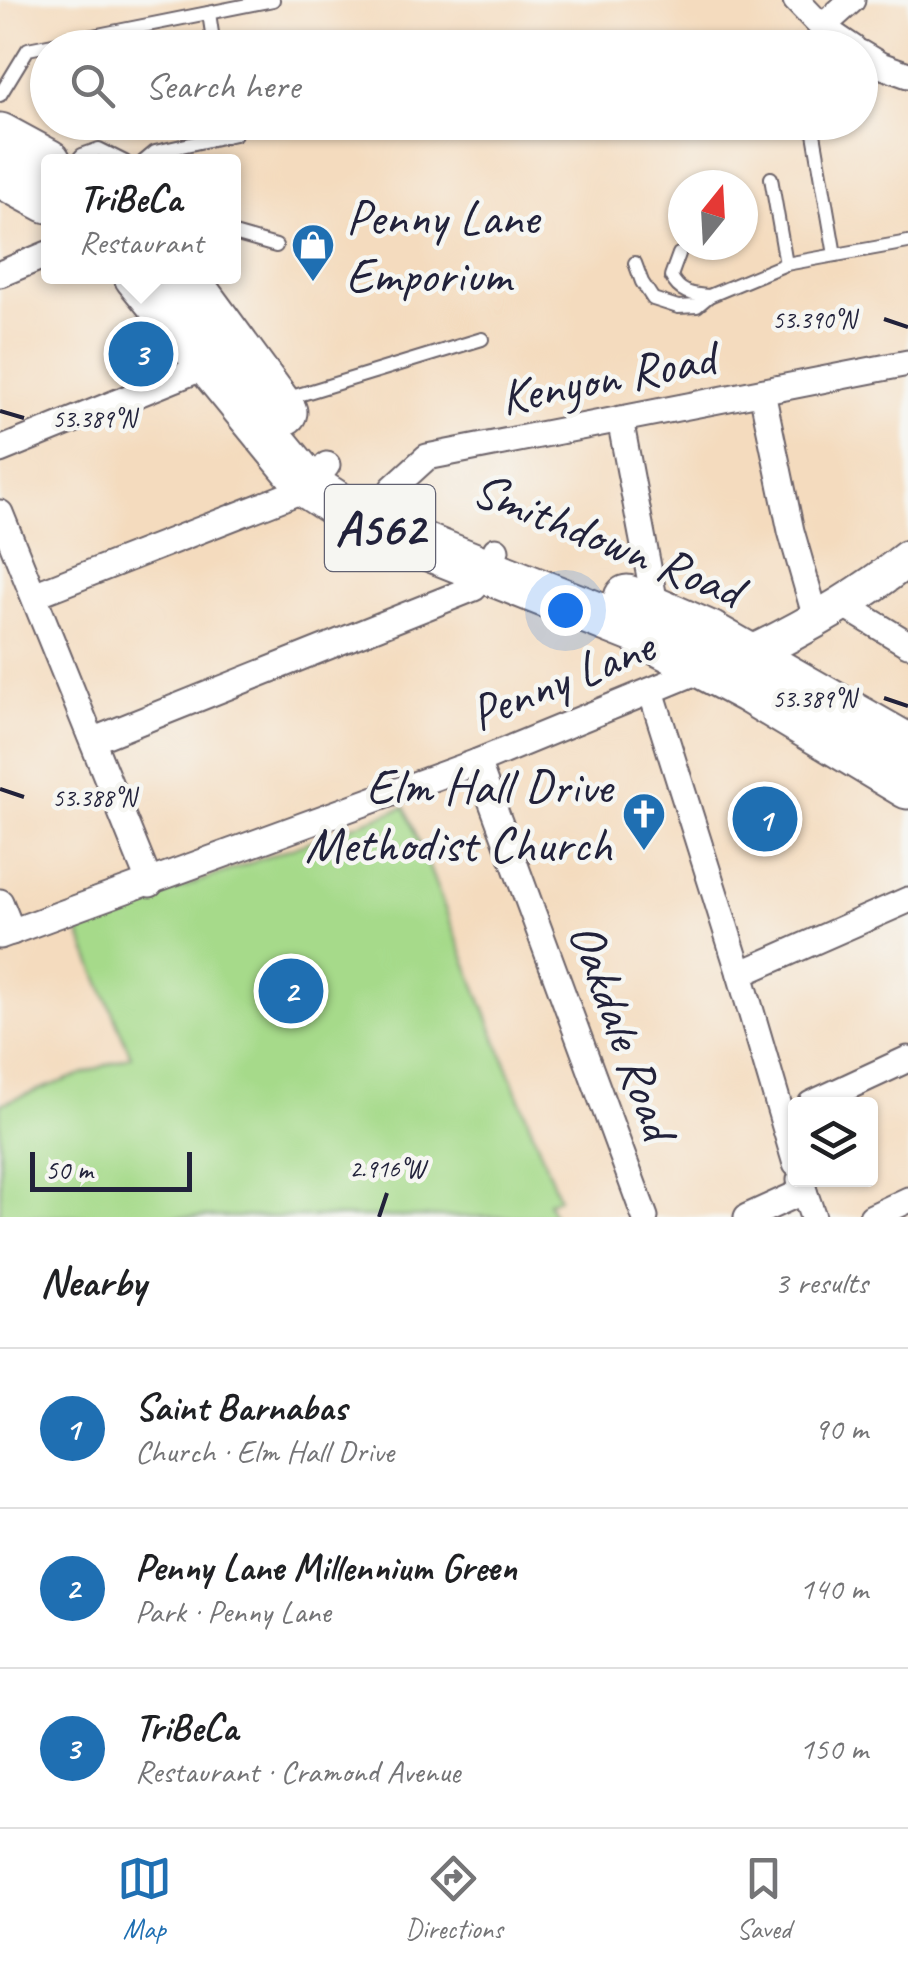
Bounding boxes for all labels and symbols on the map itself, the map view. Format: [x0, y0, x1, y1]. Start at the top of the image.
north arrow [668, 170, 758, 260]
place label: Penny Lane Emporium [346, 186, 541, 307]
shop icon: Penny Lane Emporium [290, 222, 336, 283]
text: 53.390°N [772, 304, 860, 336]
pin: 3 [108, 316, 174, 392]
street label: Kenyon Road [495, 324, 727, 429]
text: 53.389°N [52, 403, 140, 435]
street label: Smithdown Road [464, 457, 758, 625]
road number: A562 [325, 485, 435, 571]
your location [540, 585, 591, 636]
street label: Penny Lane [460, 613, 665, 745]
text: 53.389°N [772, 683, 860, 715]
place label: Elm Hall Drive Methodist Church [305, 755, 615, 876]
text: 53.388°N [52, 782, 140, 814]
pin: 1 [732, 782, 798, 856]
church icon: Elm Hall Drive Methodist Church [621, 791, 667, 852]
street label: Oakdale Road [554, 914, 693, 1154]
pin: 2 [258, 954, 324, 1028]
scale bar [30, 1147, 192, 1192]
text: 2.916°W [349, 1153, 429, 1185]

